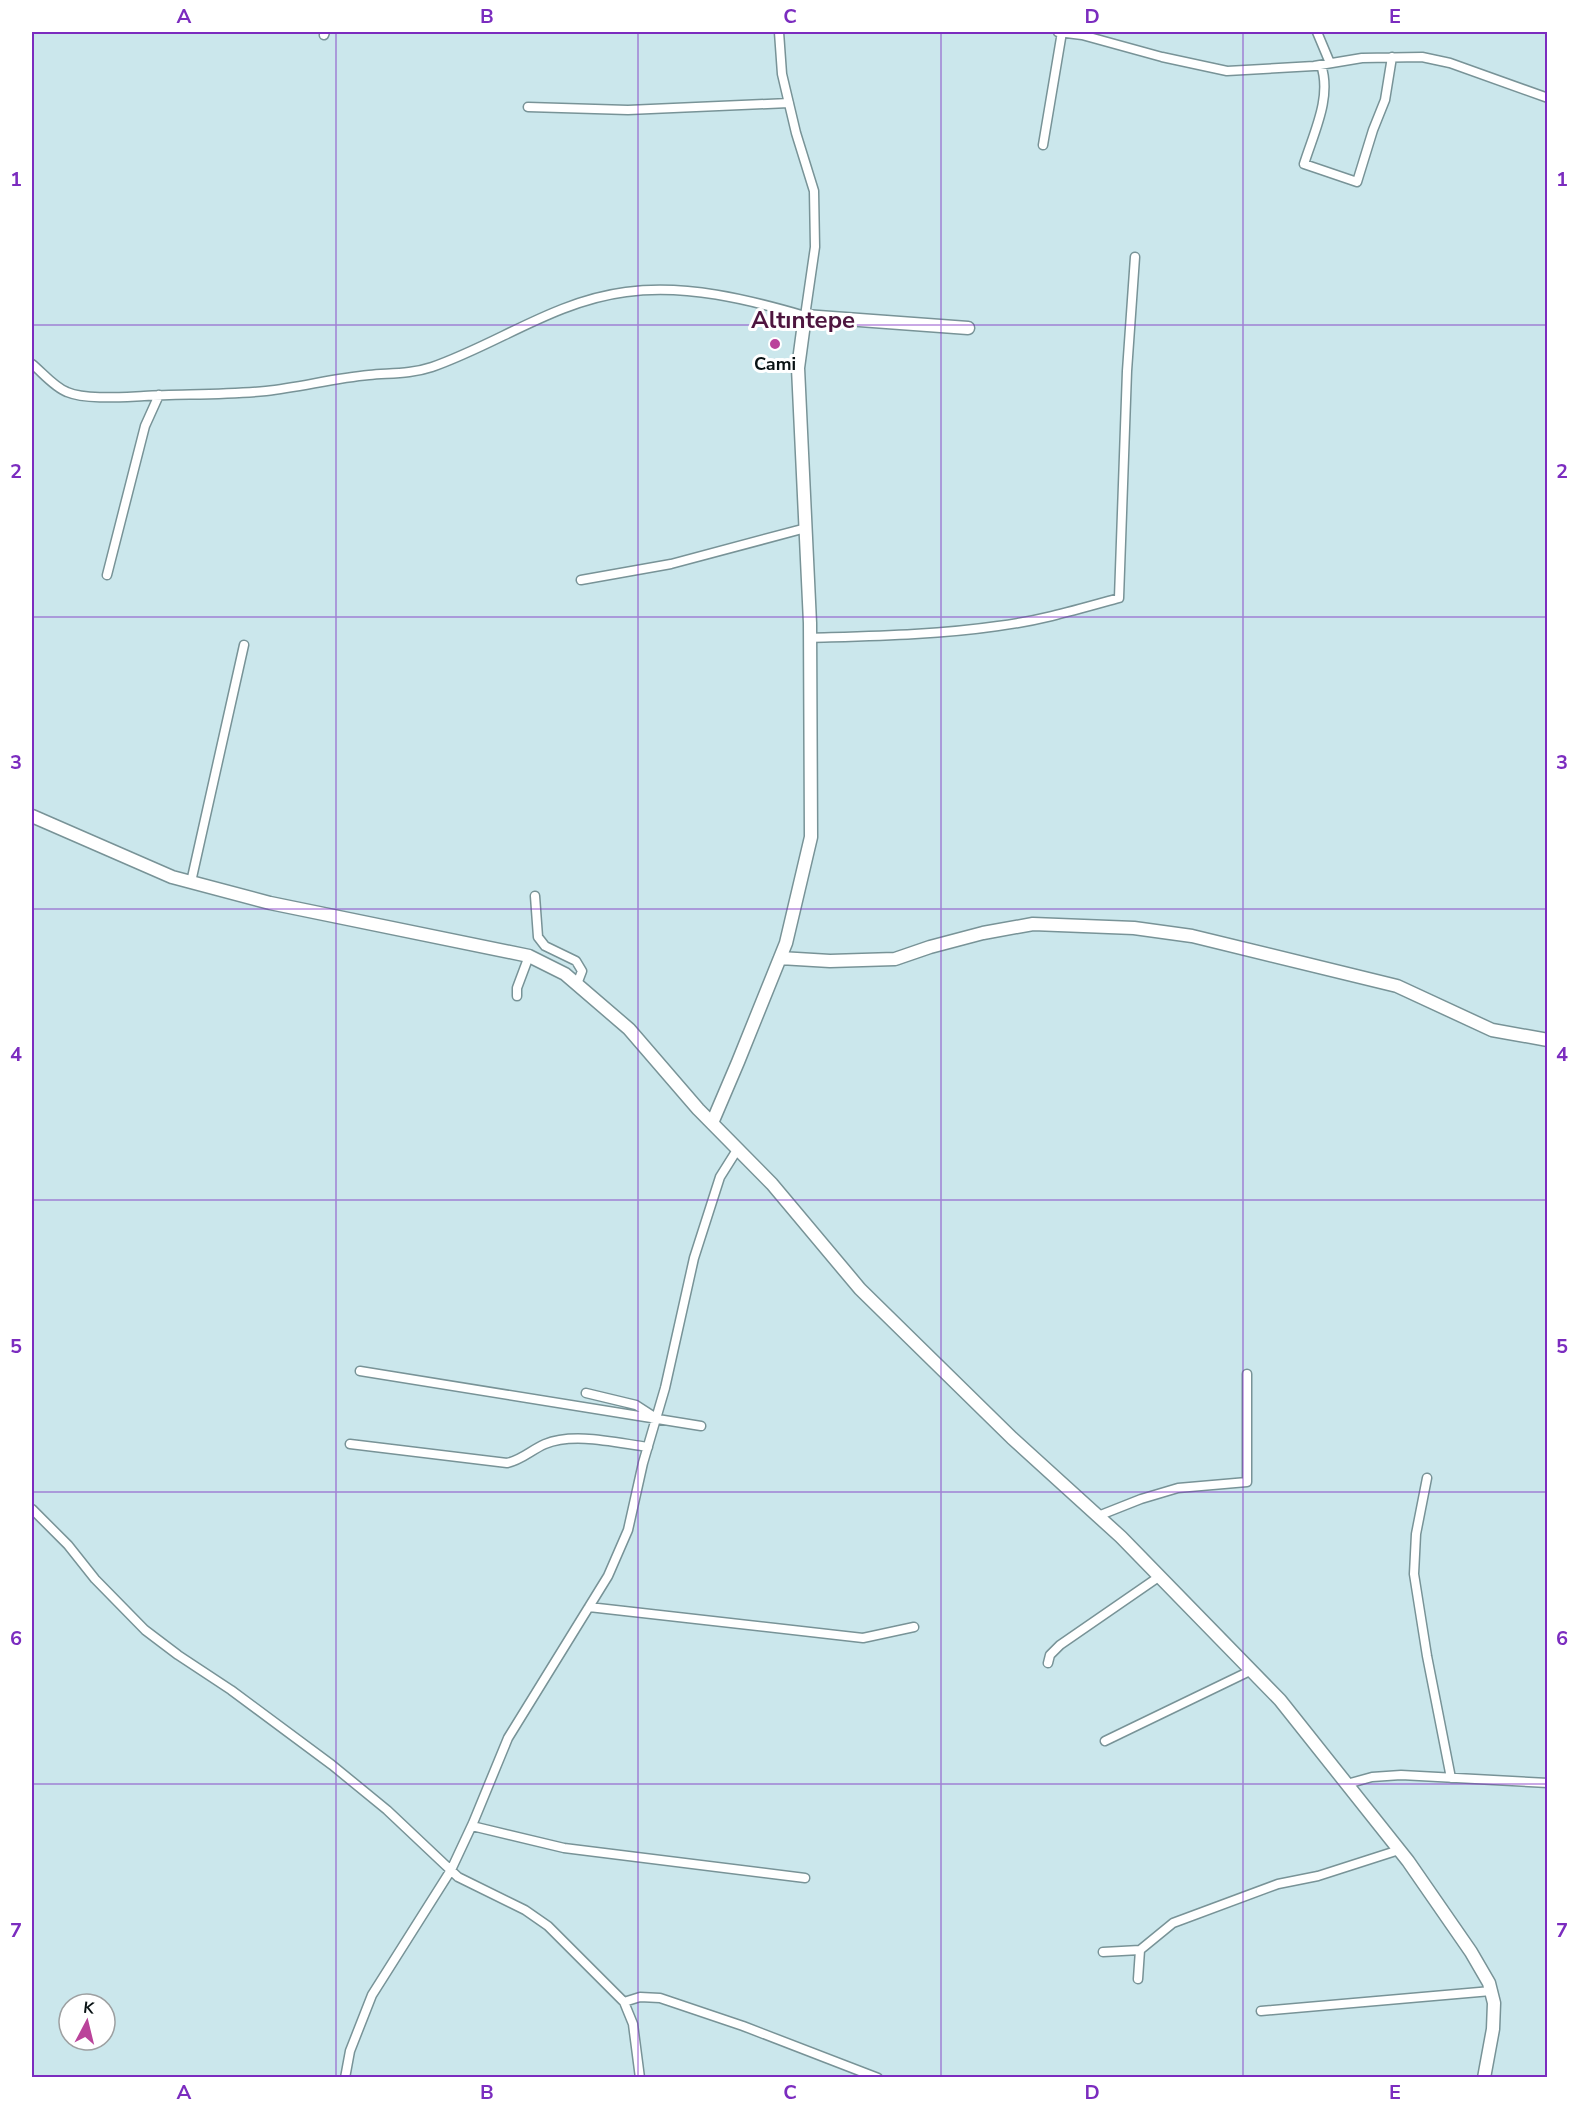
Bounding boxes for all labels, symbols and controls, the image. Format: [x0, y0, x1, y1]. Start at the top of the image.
text: A [177, 3, 192, 30]
text: B [480, 3, 494, 30]
text: C [783, 3, 797, 30]
text: D [1084, 3, 1100, 30]
text: E [1389, 3, 1401, 30]
text: 1 [10, 166, 22, 193]
text: 1 [1556, 166, 1568, 193]
district label: Altıntepe [751, 304, 855, 336]
marker: Cami [768, 337, 782, 351]
place label: Cami [754, 352, 796, 376]
text: 2 [10, 458, 22, 485]
text: 2 [1556, 458, 1568, 485]
text: 3 [10, 749, 22, 776]
text: 3 [1556, 749, 1568, 776]
text: 4 [10, 1041, 22, 1068]
text: 4 [1556, 1041, 1568, 1068]
text: 5 [10, 1333, 22, 1360]
text: 5 [1556, 1333, 1568, 1360]
text: 6 [10, 1625, 22, 1652]
text: 6 [1556, 1625, 1568, 1652]
text: 7 [10, 1917, 22, 1944]
text: 7 [1556, 1917, 1568, 1944]
north arrow [57, 1992, 117, 2052]
text: K [82, 1997, 97, 2020]
text: A [177, 2079, 192, 2106]
text: B [480, 2079, 494, 2106]
text: C [783, 2079, 797, 2106]
text: D [1084, 2079, 1100, 2106]
text: E [1389, 2079, 1401, 2106]

